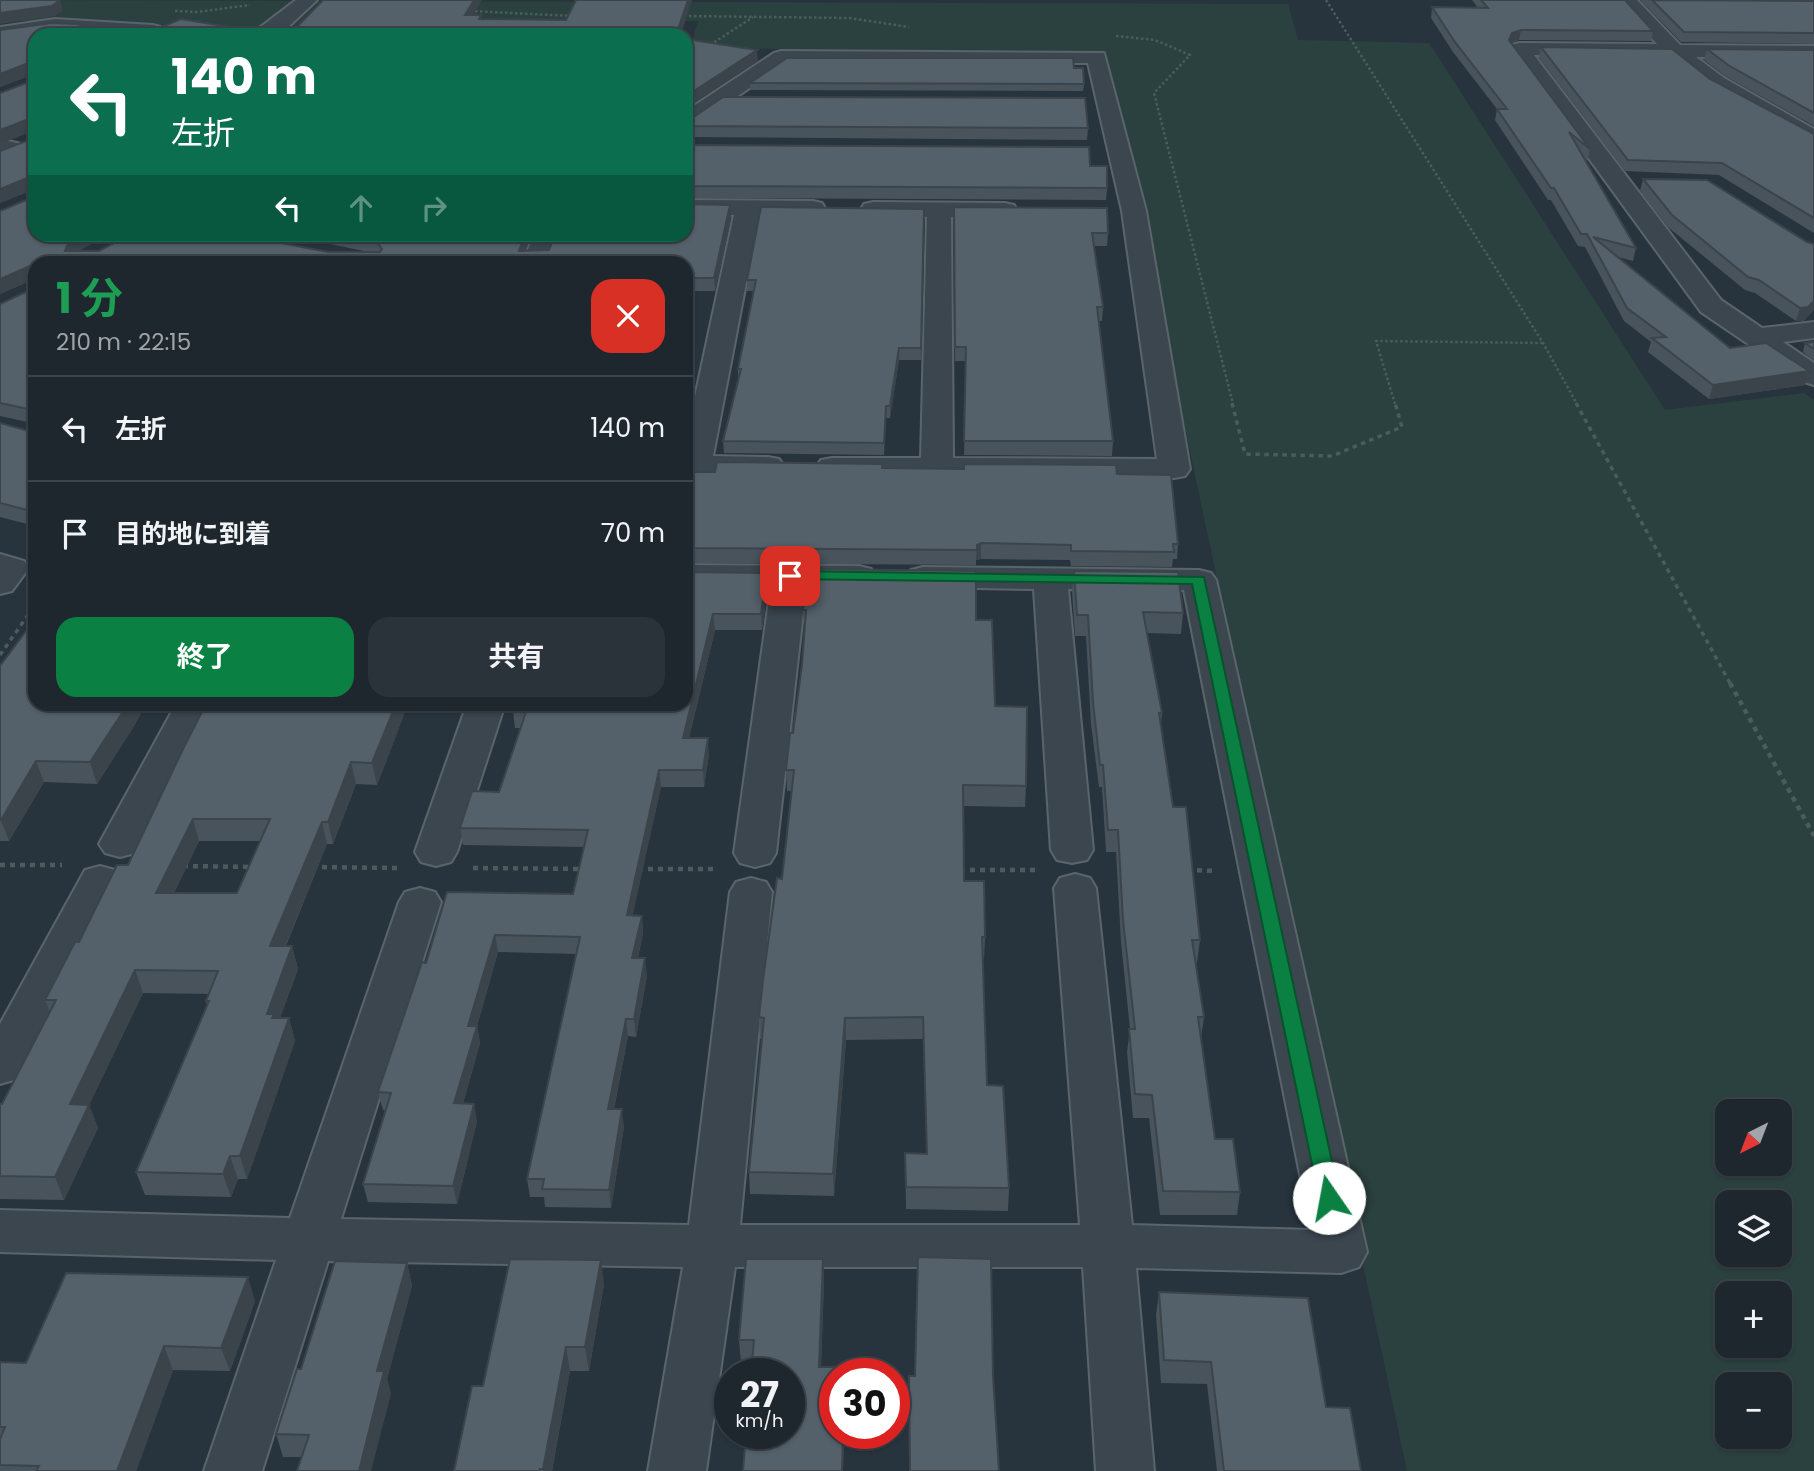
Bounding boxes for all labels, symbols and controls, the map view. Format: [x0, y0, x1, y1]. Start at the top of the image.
text: 140 m [171, 43, 317, 111]
icon: left [56, 56, 147, 147]
text: 左折 [171, 110, 235, 155]
icon: left [269, 189, 307, 227]
icon: ahead [342, 189, 380, 227]
icon: right [415, 189, 453, 227]
text: 1 分 [56, 269, 123, 328]
button: close [591, 279, 665, 353]
text: 210 m · 22:15 [56, 326, 191, 358]
icon: left [56, 410, 94, 448]
text: 140 m [590, 410, 665, 446]
text: 左折 [115, 411, 167, 447]
icon: arrive [56, 515, 94, 553]
text: 70 m [601, 515, 665, 551]
text: 目的地に到着 [115, 516, 271, 552]
pin [760, 546, 820, 606]
icon: arrive [771, 557, 809, 595]
button: 終了 [56, 617, 354, 697]
button: 共有 [368, 617, 665, 697]
north arrow [1715, 1099, 1792, 1176]
map controls [1715, 1099, 1792, 1449]
position arrow [1292, 1161, 1366, 1235]
button: layers [1715, 1190, 1792, 1267]
button: + [1715, 1281, 1792, 1358]
speed limit sign: 30 [819, 1358, 910, 1449]
text: 27 [740, 1370, 779, 1419]
button: − [1715, 1372, 1792, 1449]
text: km/h [736, 1408, 783, 1433]

